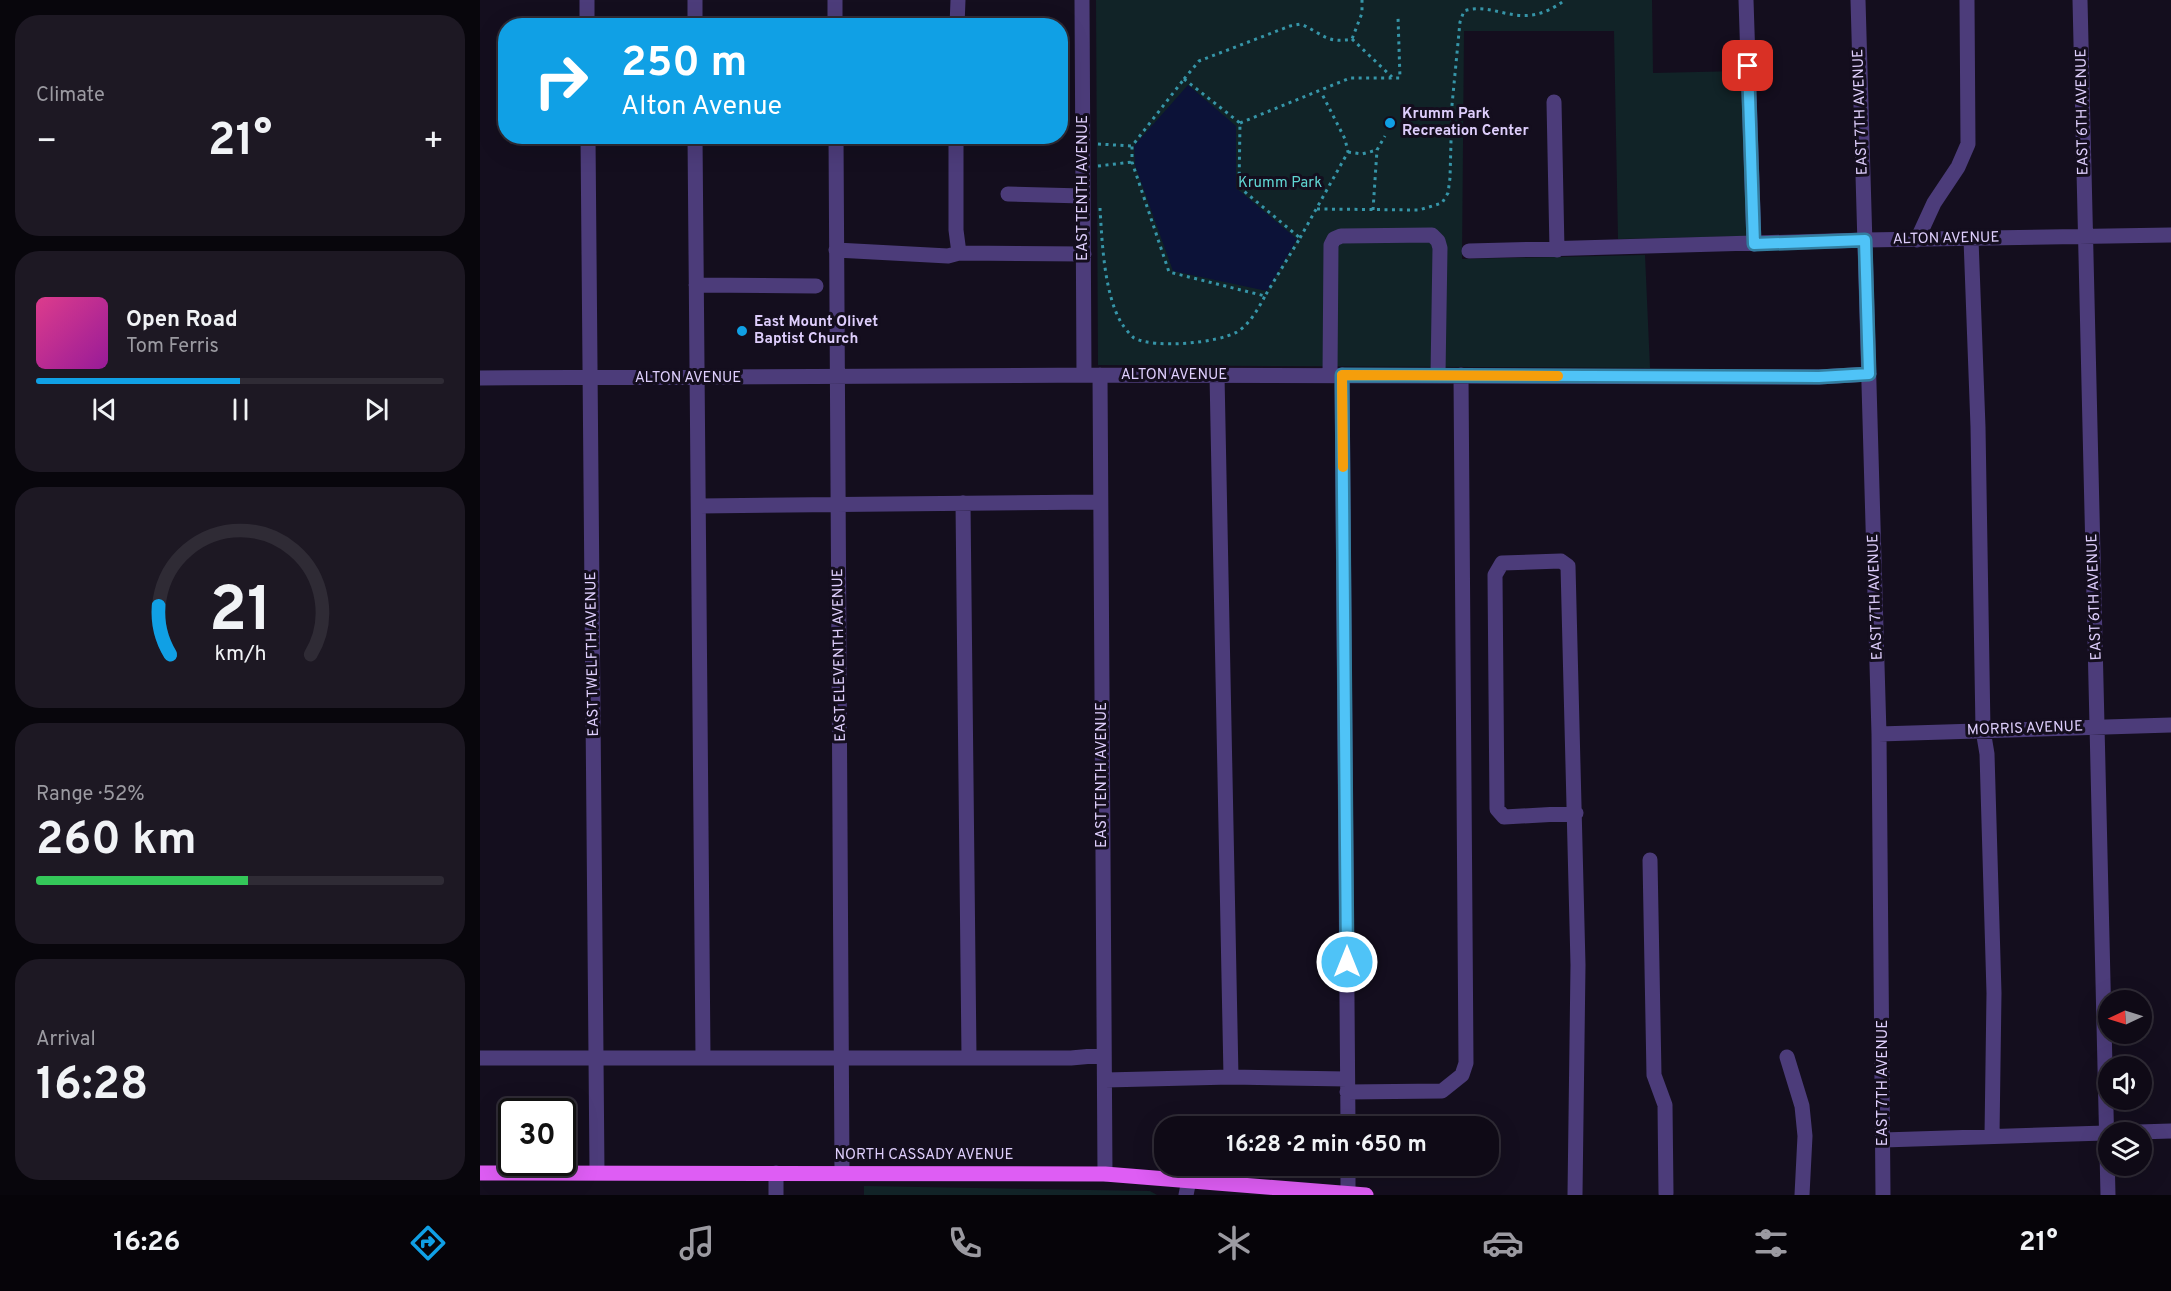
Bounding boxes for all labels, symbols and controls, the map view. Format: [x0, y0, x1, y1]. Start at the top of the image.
text: 250 m [621, 38, 747, 91]
pin [1722, 40, 1773, 91]
icon: right [522, 42, 600, 120]
street label: EAST 6TH AVENUE [2072, 48, 2094, 176]
icon: arrive [1731, 49, 1764, 82]
street label: EAST 7TH AVENUE [1849, 49, 1873, 175]
text: Climate [36, 83, 105, 109]
text: Alton Avenue [621, 90, 782, 124]
place label: Krumm Park Recreation Center [1402, 105, 1529, 141]
text: 21° [208, 114, 272, 171]
street label: EAST TENTH AVENUE [1074, 115, 1093, 261]
marker: Krumm Park Recreation Center [1383, 116, 1397, 130]
text: − [36, 122, 57, 164]
text: + [423, 122, 444, 164]
park label: Krumm Park [1238, 174, 1322, 193]
street label: ALTON AVENUE [1892, 229, 2000, 249]
text: Open Road [126, 307, 238, 334]
place label: East Mount Olivet Baptist Church [754, 313, 878, 349]
marker: East Mount Olivet Baptist Church [735, 324, 749, 338]
text: Tom Ferris [126, 334, 219, 360]
street label: ALTON AVENUE [1121, 366, 1227, 385]
street label: ALTON AVENUE [635, 369, 741, 388]
icon: previous [88, 393, 121, 426]
icon: pause [224, 393, 257, 426]
icon: next [360, 393, 393, 426]
street label: EAST 6TH AVENUE [2083, 533, 2107, 661]
street label: EAST 7TH AVENUE [1864, 534, 1888, 660]
street label: EAST ELEVENTH AVENUE [829, 568, 851, 742]
street label: EAST TWELFTH AVENUE [582, 571, 604, 737]
text: 21 [208, 574, 272, 653]
text: km/h [214, 641, 266, 668]
street label: EAST TENTH AVENUE [1093, 702, 1112, 848]
street label: MORRIS AVENUE [1967, 717, 2083, 741]
text: Range · 52% [36, 782, 145, 808]
text: 260 km [36, 813, 197, 870]
position arrow [1315, 930, 1379, 994]
north arrow [2098, 990, 2152, 1044]
map controls [2098, 990, 2152, 1176]
street label: EAST 7TH AVENUE [1874, 1020, 1893, 1146]
text: Arrival [36, 1027, 96, 1053]
button: sound [2098, 1056, 2152, 1110]
text: 16:28 [36, 1058, 148, 1115]
speed limit sign: 30 [498, 1098, 576, 1176]
button: layers [2098, 1122, 2152, 1176]
text: 16:28 · 2 min · 650 m [1226, 1132, 1427, 1159]
street label: NORTH CASSADY AVENUE [834, 1146, 1014, 1165]
icon: directions [407, 1222, 449, 1264]
icon: music [676, 1222, 718, 1264]
icon: phone [944, 1222, 986, 1264]
icon: climate [1213, 1222, 1255, 1264]
icon: car [1482, 1222, 1524, 1264]
icon: filters [1750, 1222, 1792, 1264]
text: 16:26 [113, 1226, 180, 1260]
text: 21° [2019, 1226, 2058, 1260]

